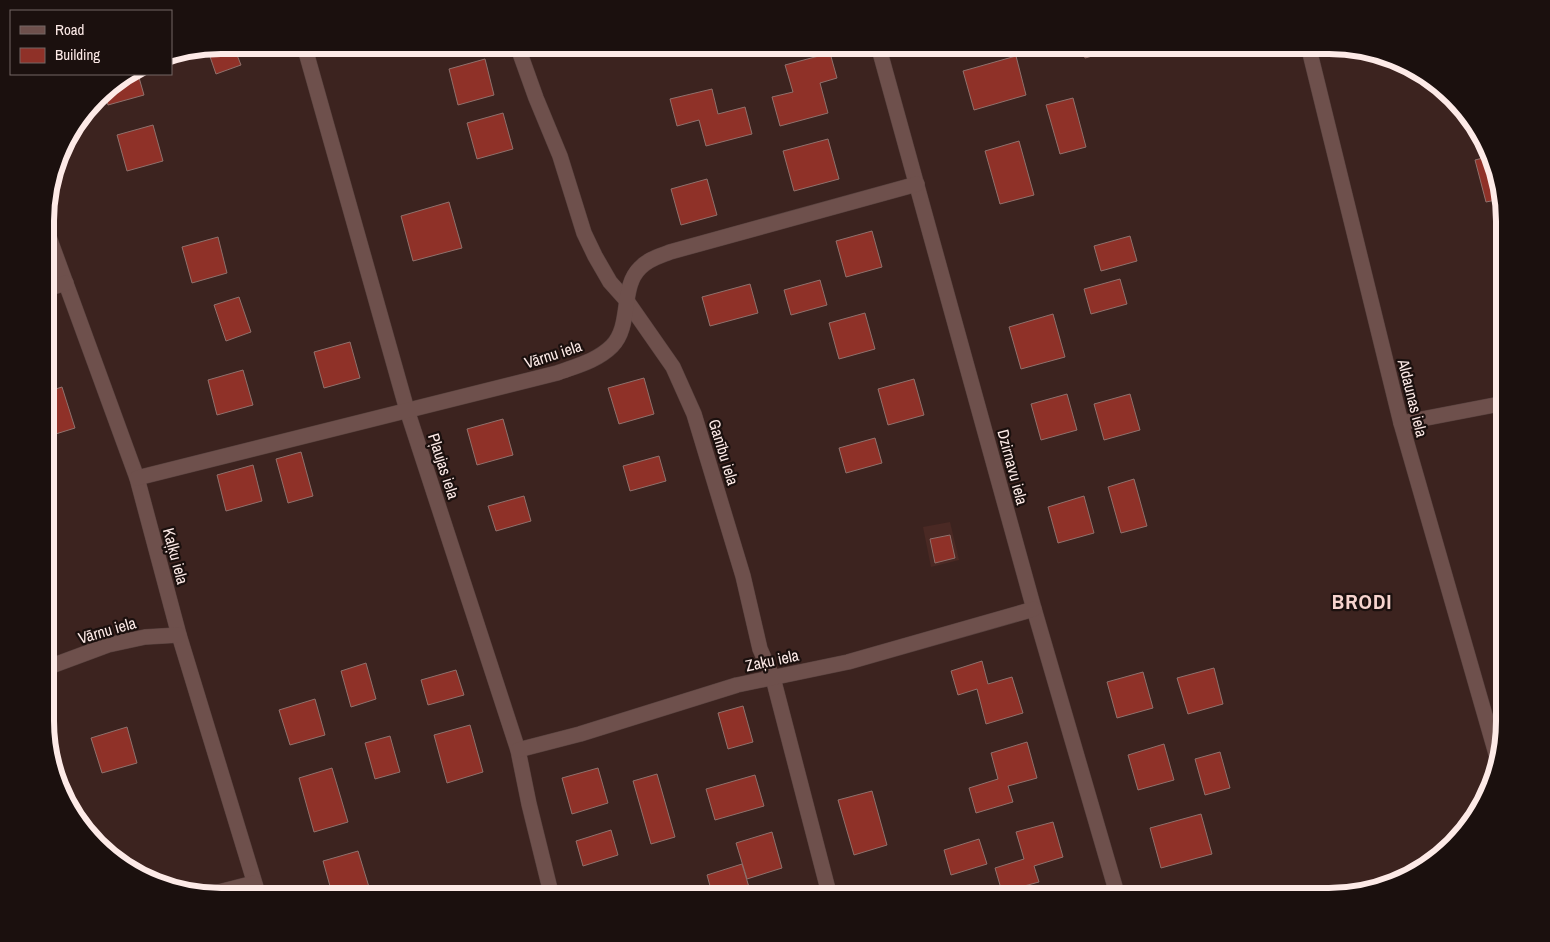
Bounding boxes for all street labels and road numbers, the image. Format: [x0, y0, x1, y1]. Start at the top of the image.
street label: Vārnu iela [522, 334, 585, 374]
street label: Aldaunas iela [1392, 356, 1433, 440]
street label: Ganību iela [704, 416, 745, 488]
street label: Dzirnavu iela [992, 427, 1034, 508]
street label: Pļaujas iela [423, 430, 465, 502]
street label: Kaļķu iela [158, 525, 194, 587]
street label: Vārnu iela [76, 611, 139, 649]
street label: Zaķu iela [743, 643, 801, 676]

